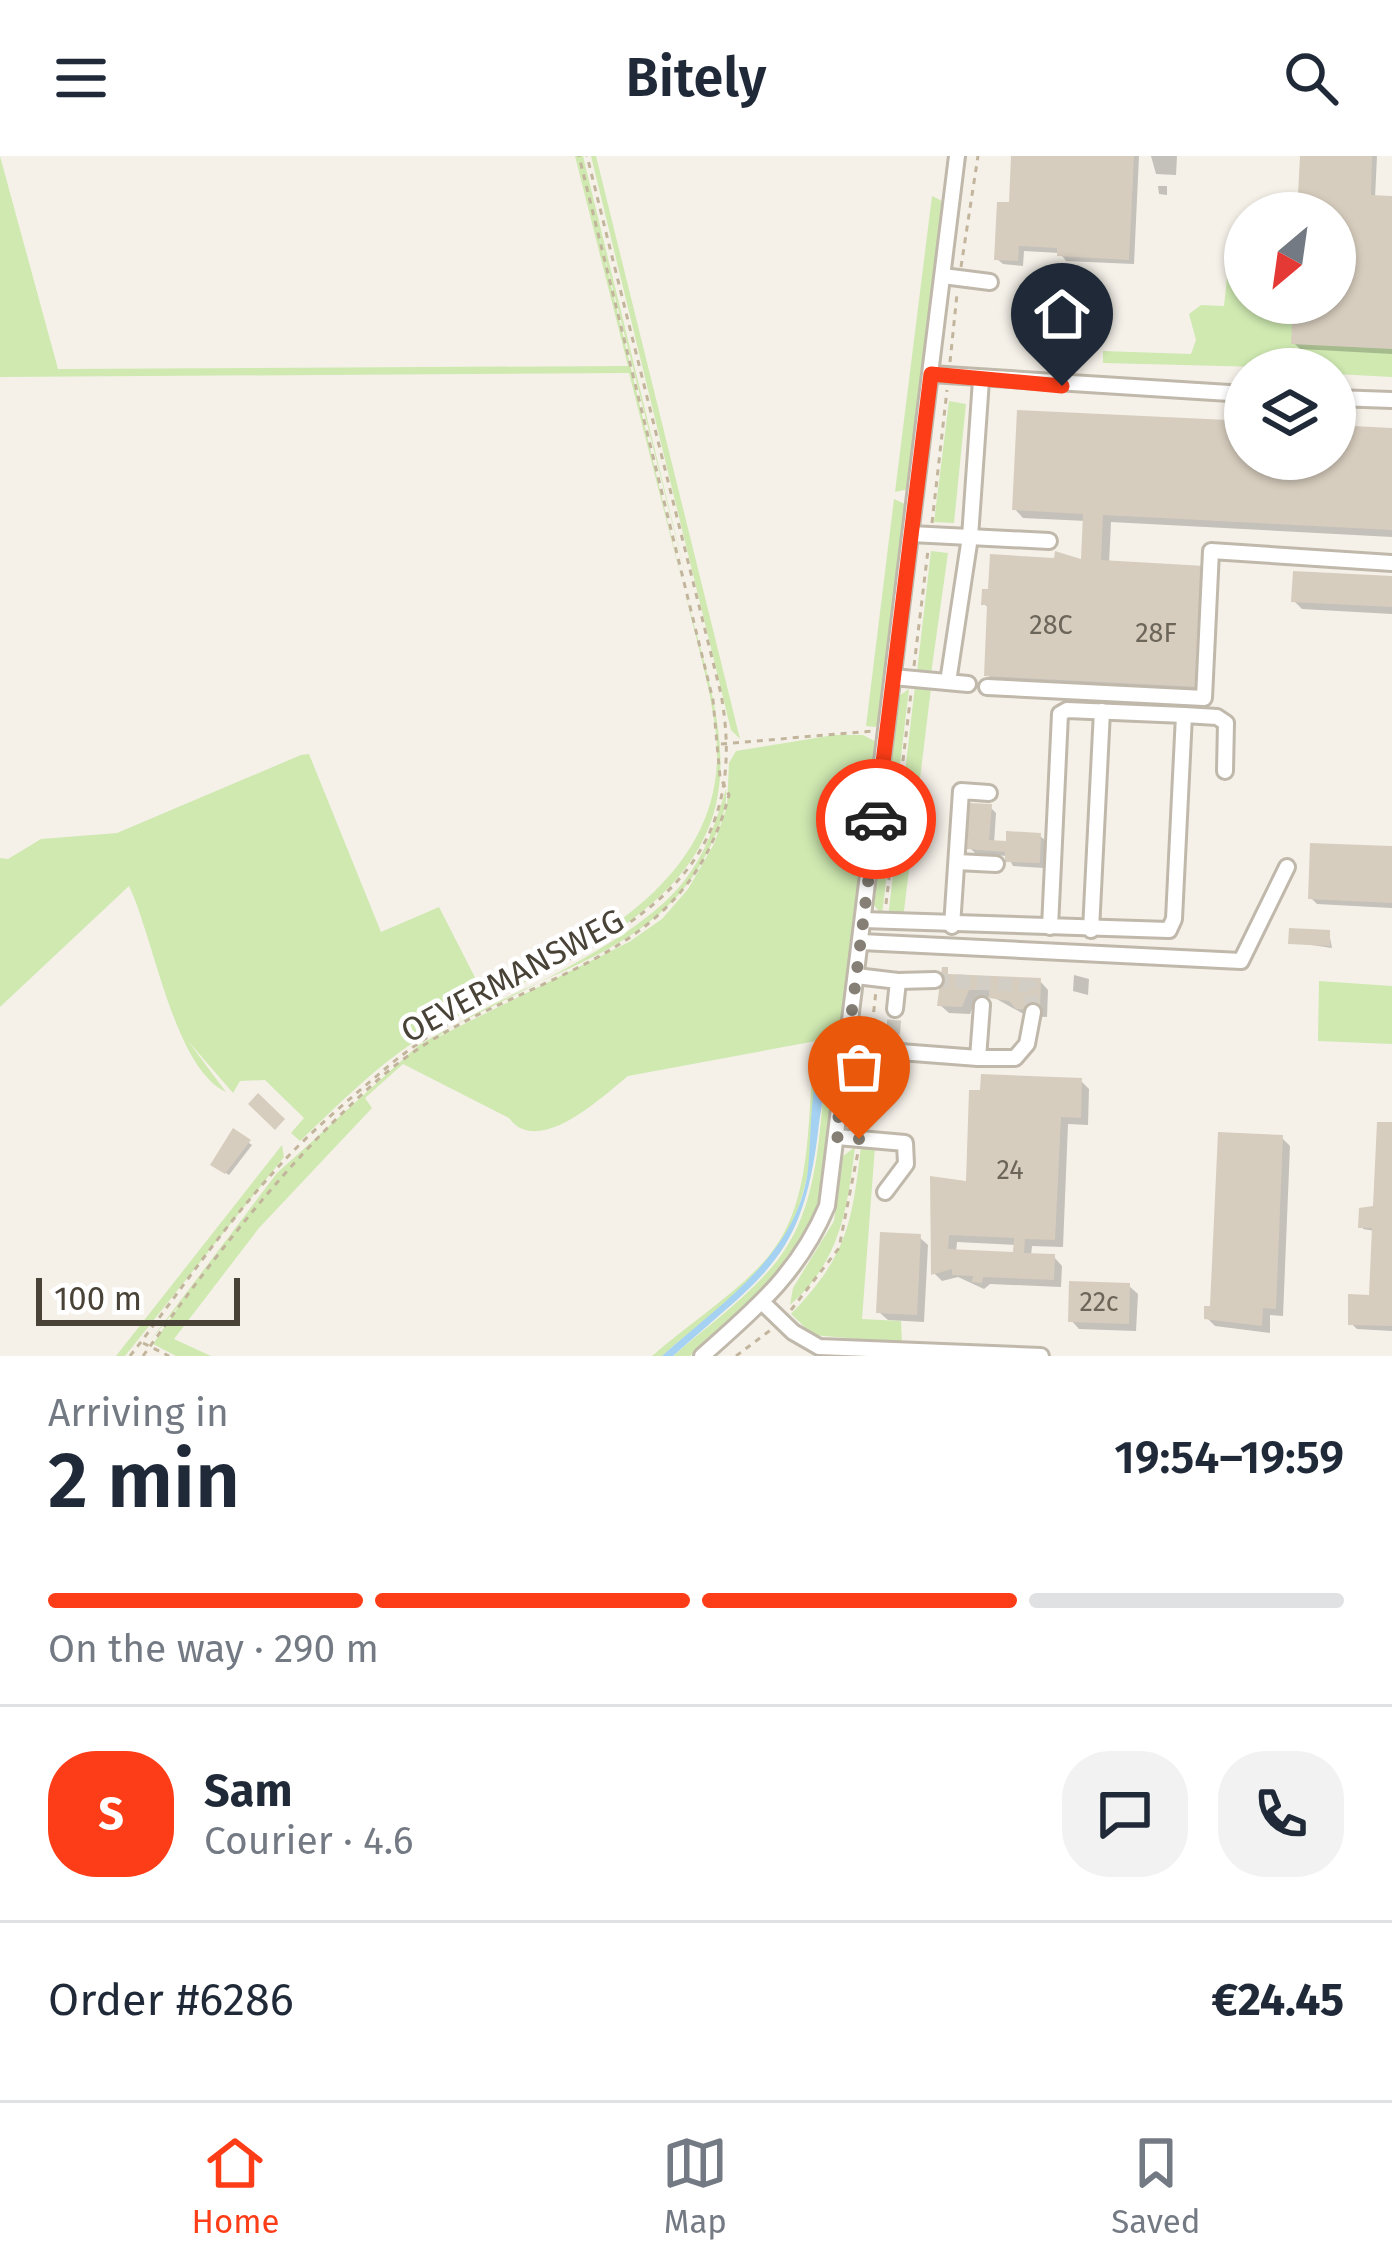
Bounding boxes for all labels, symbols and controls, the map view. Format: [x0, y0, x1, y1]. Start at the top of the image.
icon: menu [48, 45, 114, 111]
icon: search [1278, 45, 1344, 111]
text: Bitely [626, 46, 766, 110]
north arrow [1224, 192, 1356, 324]
map controls [1224, 192, 1356, 480]
pin [1011, 263, 1113, 386]
icon: home [1029, 281, 1095, 347]
button: layers [1224, 348, 1356, 480]
house number: 28C [1029, 609, 1073, 641]
house number: 28F [1135, 617, 1177, 649]
courier [816, 759, 936, 879]
icon: car [843, 786, 909, 852]
street label: OEVERMANSWEG [394, 900, 631, 1051]
pin [808, 1016, 910, 1139]
icon: bag [826, 1034, 892, 1100]
house number: 24 [997, 1154, 1024, 1186]
scale bar [36, 1272, 240, 1325]
text: 100 m [54, 1279, 142, 1319]
house number: 22c [1079, 1286, 1119, 1318]
text: Arriving in [48, 1390, 229, 1436]
text: 19:54–19:59 [1114, 1431, 1344, 1485]
text: 2 min [48, 1434, 240, 1528]
text: On the way · 290 m [48, 1626, 379, 1672]
button: chat [1062, 1751, 1188, 1877]
button: phone [1218, 1751, 1344, 1877]
text: Sam [204, 1764, 292, 1818]
text: S [98, 1787, 124, 1841]
text: Courier · 4.6 [204, 1818, 413, 1864]
text: Order #6286 [48, 1973, 294, 2027]
text: €24.45 [1212, 1973, 1344, 2027]
tab: Home [191, 2130, 279, 2242]
tab: Map [662, 2130, 728, 2242]
tab: Saved [1111, 2130, 1201, 2242]

